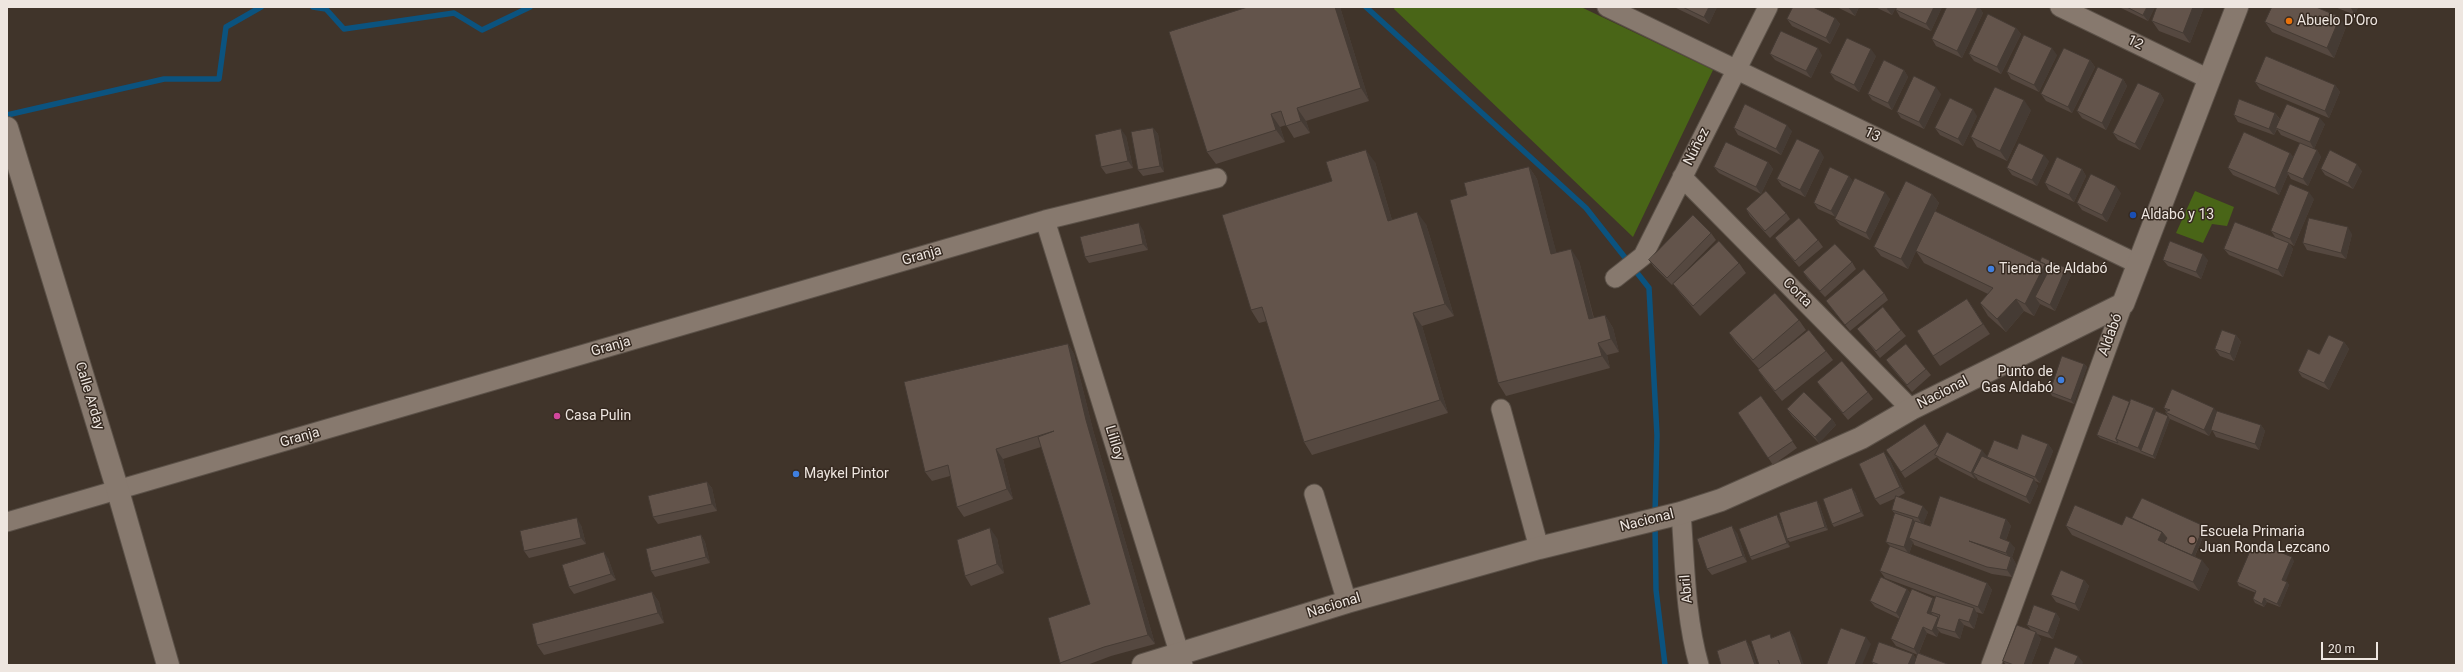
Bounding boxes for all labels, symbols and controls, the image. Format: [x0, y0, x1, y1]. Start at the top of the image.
place label: Abuelo D'Oro [2297, 13, 2378, 29]
marker: Abuelo D'Oro [2284, 16, 2294, 26]
street label: 12 [2124, 32, 2146, 54]
street label: 13 [1861, 124, 1883, 146]
street label: Núñez [1680, 125, 1714, 169]
place label: Aldabó y 13 [2141, 207, 2214, 223]
marker: Aldabó y 13 [2128, 210, 2138, 220]
street label: Granja [900, 242, 944, 270]
place label: Tienda de Aldabó [1999, 261, 2108, 277]
marker: Tienda de Aldabó [1986, 264, 1996, 274]
street label: Corta [1779, 275, 1815, 311]
street label: Aldabó [2096, 312, 2126, 358]
street label: Granja [589, 333, 633, 361]
street label: Calle Arday [71, 360, 107, 432]
place label: Punto de Gas Aldabó [1981, 364, 2053, 396]
street label: Nacional [1915, 373, 1971, 413]
marker: Punto de Gas Aldabó [2056, 375, 2066, 385]
place label: Casa Pulin [565, 408, 631, 424]
marker: Casa Pulin [552, 411, 562, 421]
street label: Lililoy [1101, 423, 1127, 463]
street label: Granja [278, 424, 322, 452]
place label: Maykel Pintor [804, 466, 889, 482]
marker: Maykel Pintor [791, 469, 801, 479]
street label: Nacional [1618, 506, 1676, 536]
place label: Escuela Primaria Juan Ronda Lezcano [2200, 524, 2330, 556]
marker: Escuela Primaria Juan Ronda Lezcano [2187, 535, 2197, 545]
street label: Abril [1677, 574, 1697, 604]
street label: Nacional [1305, 590, 1363, 622]
scale bar [2323, 634, 2380, 660]
text: 20 m [2328, 642, 2355, 656]

